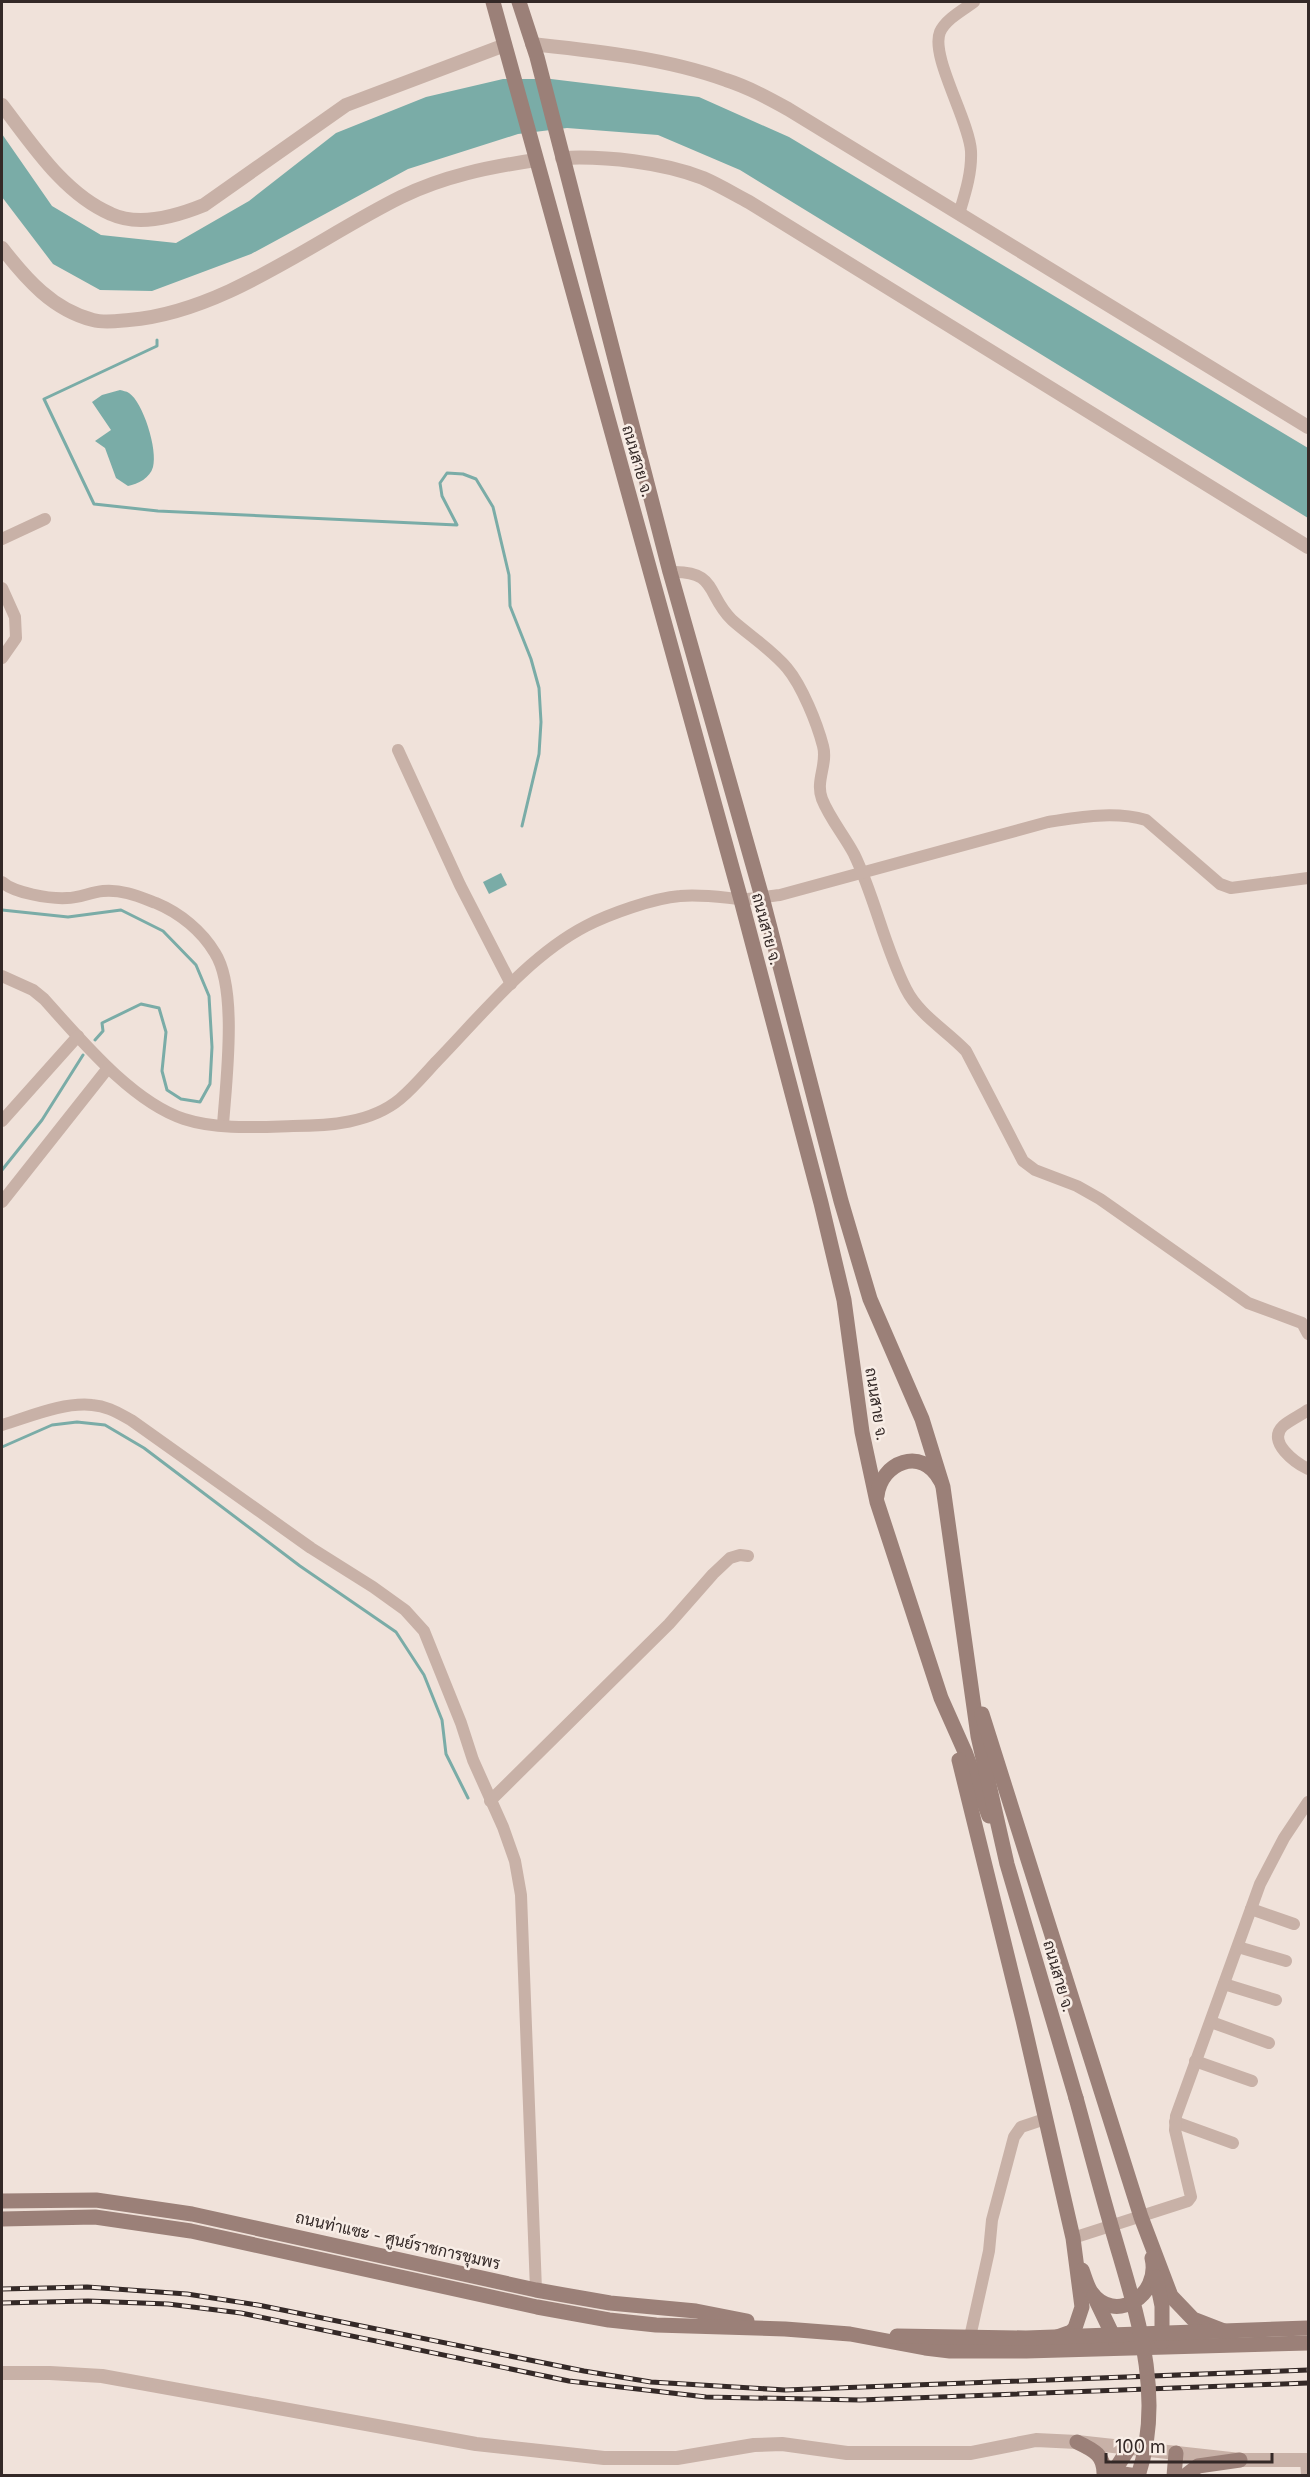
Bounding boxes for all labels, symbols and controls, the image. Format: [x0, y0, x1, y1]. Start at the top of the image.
street label: ถนนสาย จ. [618, 423, 658, 499]
street label: ถนนสาย จ. [748, 891, 786, 967]
street label: ถนนสาย จ. [861, 1366, 893, 1442]
street label: ถนนสาย จ. [1039, 1938, 1079, 2014]
street label: ถนนท่าแซะ - ศูนย์ราชการชุมพร [293, 2205, 503, 2275]
scale bar [1106, 2426, 1272, 2464]
text: 100 m [1115, 2436, 1166, 2457]

